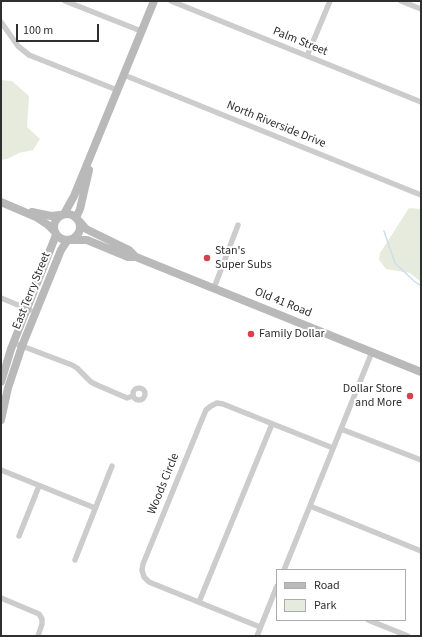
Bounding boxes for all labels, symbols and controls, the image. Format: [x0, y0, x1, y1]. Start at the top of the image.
scale bar [18, 16, 101, 42]
text: 100 m [23, 22, 53, 39]
street label: Palm Street [271, 24, 329, 60]
street label: North Riverside Drive [224, 99, 328, 151]
place label: Stan's Super Subs [215, 244, 272, 272]
street label: East Terry Street [10, 250, 54, 332]
marker: Stan's Super Subs [202, 253, 212, 263]
street label: Old 41 Road [252, 285, 314, 321]
place label: Family Dollar [259, 327, 325, 341]
marker: Family Dollar [246, 329, 256, 339]
place label: Dollar Store and More [343, 382, 402, 410]
marker: Dollar Store and More [405, 391, 415, 401]
street label: Woods Circle [145, 451, 183, 517]
legend [276, 569, 406, 621]
text: Road [314, 577, 340, 594]
text: Park [314, 597, 336, 614]

